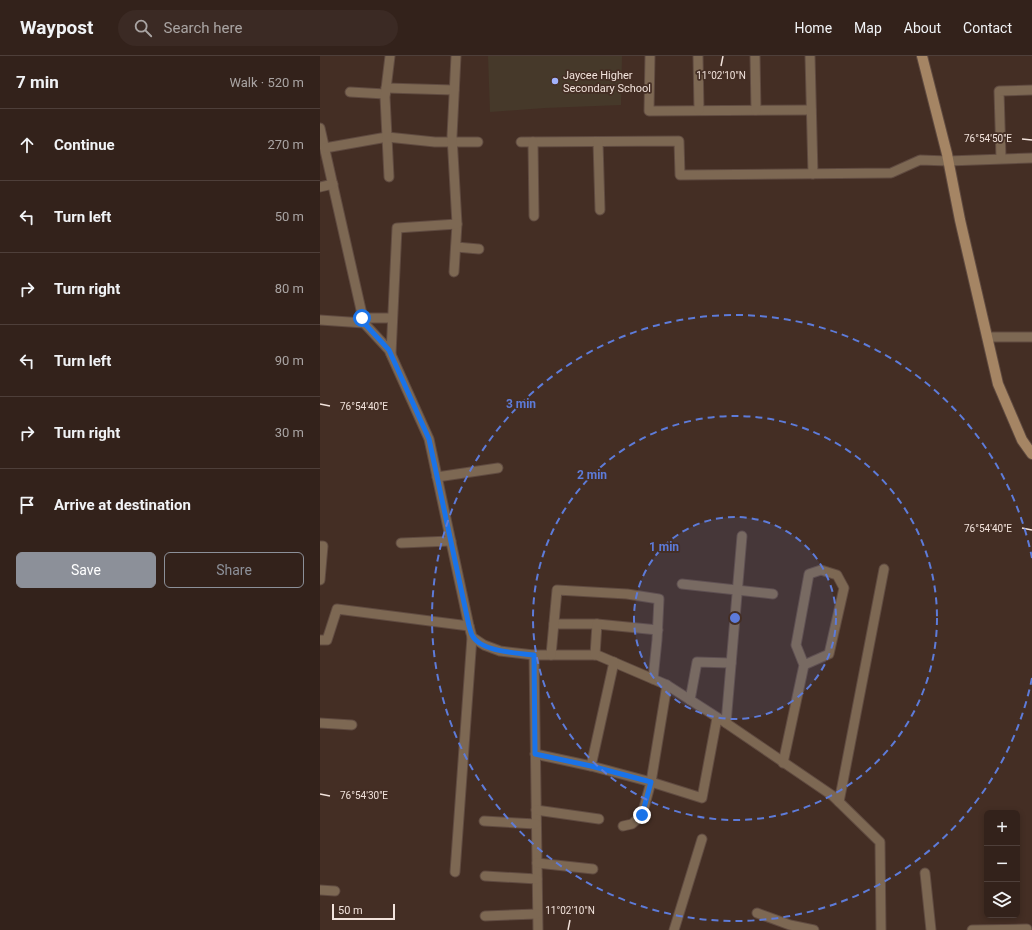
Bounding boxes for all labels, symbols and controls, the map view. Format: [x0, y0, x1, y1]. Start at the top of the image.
search box [118, 10, 398, 46]
text: Waypost [20, 16, 94, 39]
icon: search [132, 17, 154, 39]
text: Search here [164, 19, 242, 37]
text: Home [794, 20, 832, 36]
text: Map [854, 20, 882, 36]
text: About [904, 20, 941, 36]
text: Contact [963, 20, 1012, 36]
place label: Jaycee Higher Secondary School [563, 69, 651, 95]
text: 11°02'10"N [696, 70, 746, 81]
text: 7 min [16, 72, 59, 92]
text: Walk · 520 m [229, 75, 304, 90]
marker: Jaycee Higher Secondary School [550, 76, 560, 86]
text: 76°54'50"E [964, 133, 1012, 144]
icon: ahead [16, 134, 38, 156]
text: Continue [54, 136, 115, 154]
text: 270 m [267, 137, 304, 152]
icon: left [16, 206, 38, 228]
text: Turn left [54, 208, 111, 226]
text: 50 m [275, 209, 304, 224]
icon: right [16, 278, 38, 300]
text: Turn right [54, 280, 120, 298]
text: 80 m [275, 281, 304, 296]
route start [353, 309, 371, 327]
icon: left [16, 350, 38, 372]
text: Turn left [54, 352, 111, 370]
text: 90 m [275, 353, 304, 368]
text: 3 min [506, 397, 536, 411]
text: 76°54'40"E [340, 401, 388, 412]
icon: right [16, 422, 38, 444]
text: Turn right [54, 424, 120, 442]
text: 30 m [275, 425, 304, 440]
text: 2 min [577, 468, 607, 482]
icon: arrive [16, 494, 38, 516]
text: Arrive at destination [54, 496, 191, 514]
text: 76°54'40"E [964, 523, 1012, 534]
text: 1 min [649, 540, 679, 554]
button: Save [16, 552, 156, 588]
button: Share [164, 552, 304, 588]
centre of rings [728, 611, 742, 625]
text: 76°54'30"E [340, 790, 388, 801]
route end [633, 806, 651, 824]
map controls [984, 810, 1020, 918]
button: + [984, 810, 1020, 846]
button: − [984, 846, 1020, 882]
button: layers [984, 882, 1020, 918]
scale bar [332, 902, 395, 921]
text: 50 m [338, 904, 363, 917]
text: 11°02'10"N [545, 905, 595, 916]

